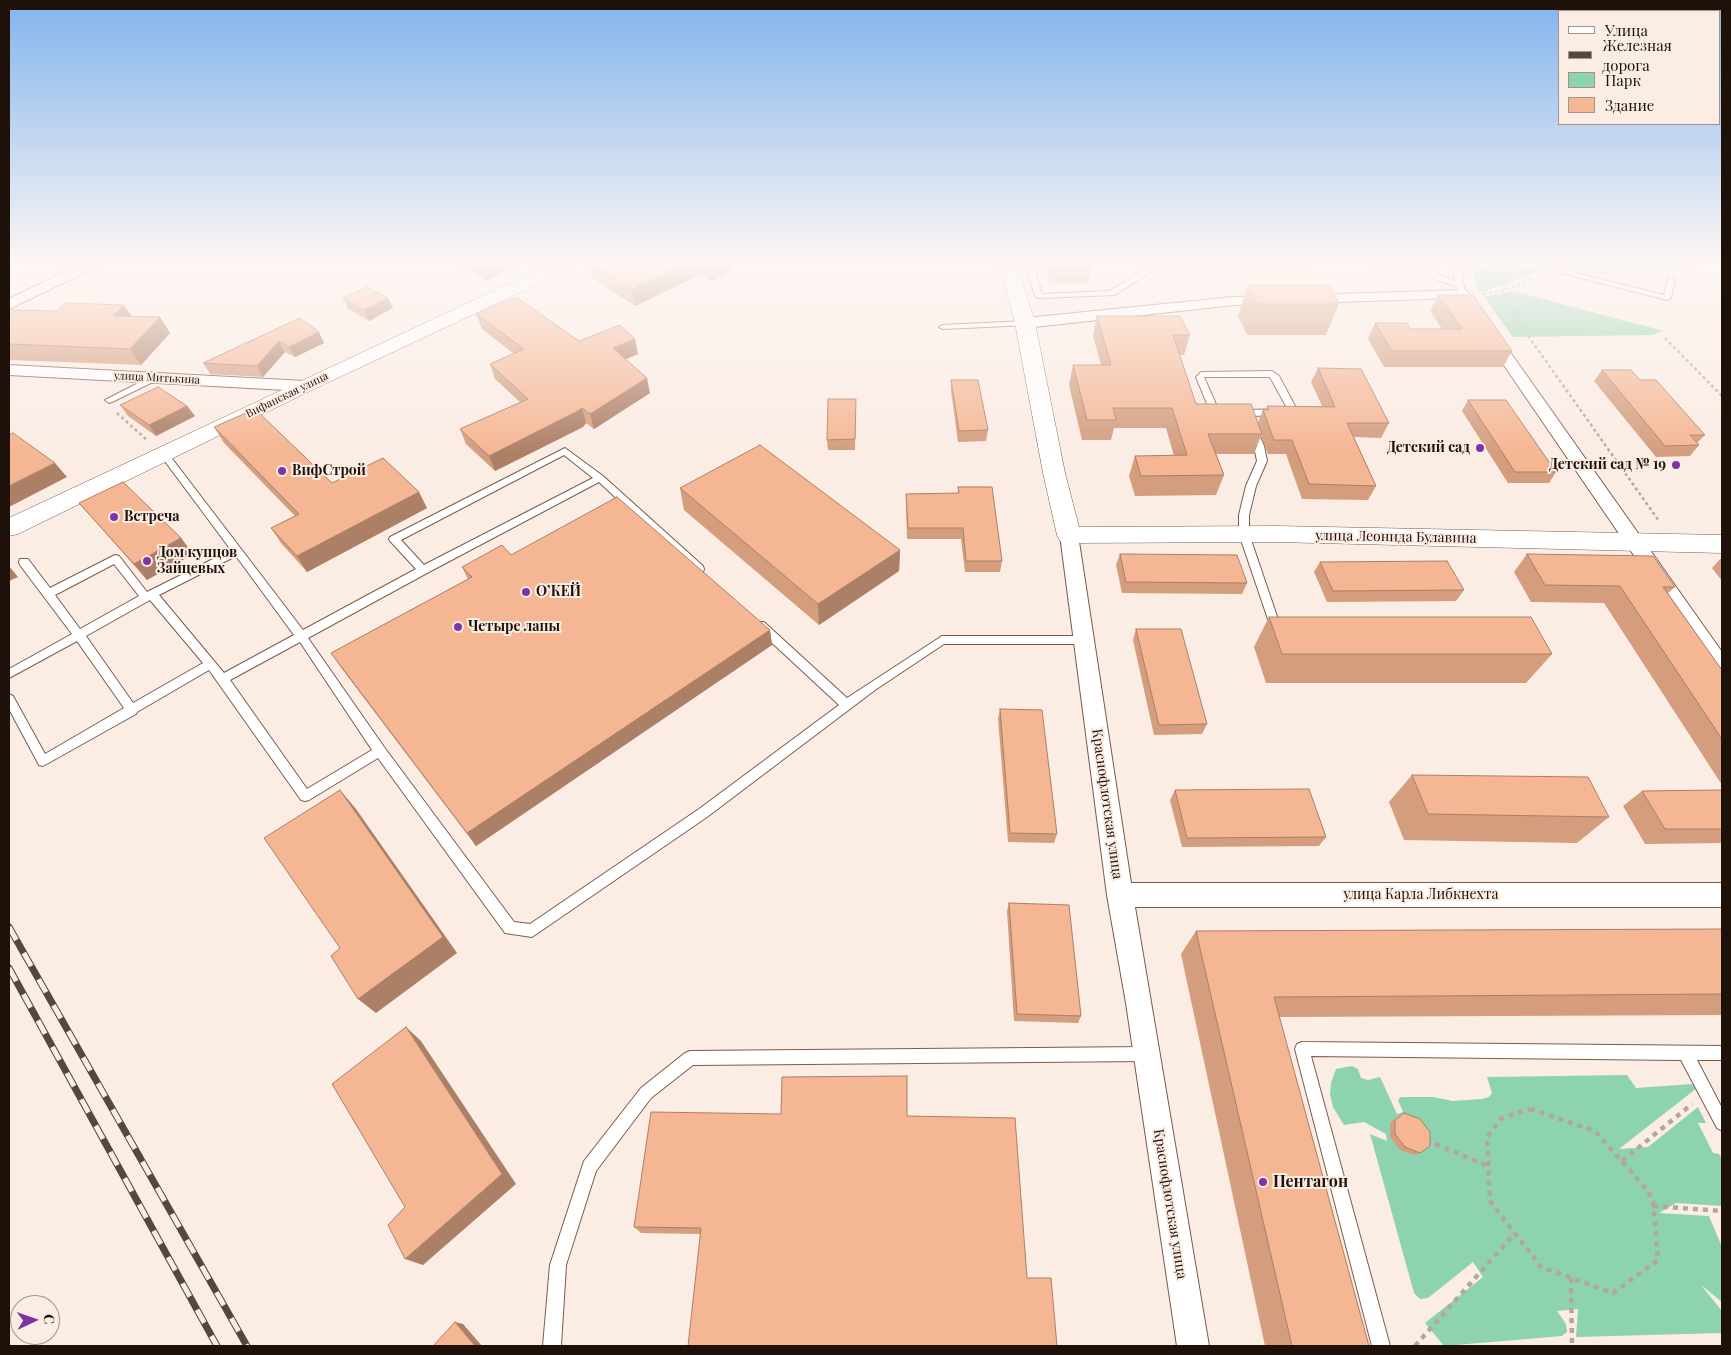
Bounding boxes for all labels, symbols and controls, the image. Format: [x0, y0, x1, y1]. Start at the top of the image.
legend [1558, 10, 1721, 125]
text: Улица [1605, 20, 1648, 40]
text: Железная дорога [1602, 35, 1672, 75]
text: Парк [1605, 70, 1641, 90]
text: Здание [1605, 95, 1654, 115]
street label: улица Митькина [114, 369, 200, 387]
street label: Вифанская улица [244, 369, 330, 421]
place label: Детский сад [1387, 440, 1470, 456]
marker: Детский сад [1474, 442, 1486, 454]
place label: Детский сад № 19 [1549, 457, 1666, 473]
marker: Детский сад № 19 [1670, 459, 1682, 471]
place label: ВифСтрой [292, 463, 366, 479]
marker: ВифСтрой [276, 465, 288, 477]
place label: Встреча [124, 509, 180, 525]
marker: Встреча [108, 511, 120, 523]
street label: улица Леонида Булавина [1315, 527, 1477, 547]
place label: Дом купцов Зайцевых [157, 545, 237, 578]
marker: Дом купцов Зайцевых [141, 555, 153, 567]
place label: О’КЕЙ [536, 584, 581, 600]
marker: О’КЕЙ [520, 586, 532, 598]
place label: Четыре лапы [468, 619, 560, 635]
marker: Четыре лапы [452, 621, 464, 633]
street label: Краснофлотская улица [1088, 728, 1126, 880]
street label: улица Карла Либкнехта [1344, 887, 1498, 903]
street label: Краснофлотская улица [1150, 1128, 1190, 1280]
place label: Пентагон [1273, 1172, 1348, 1192]
marker: Пентагон [1257, 1176, 1269, 1188]
north arrow [10, 1295, 60, 1345]
text: С [40, 1314, 59, 1325]

